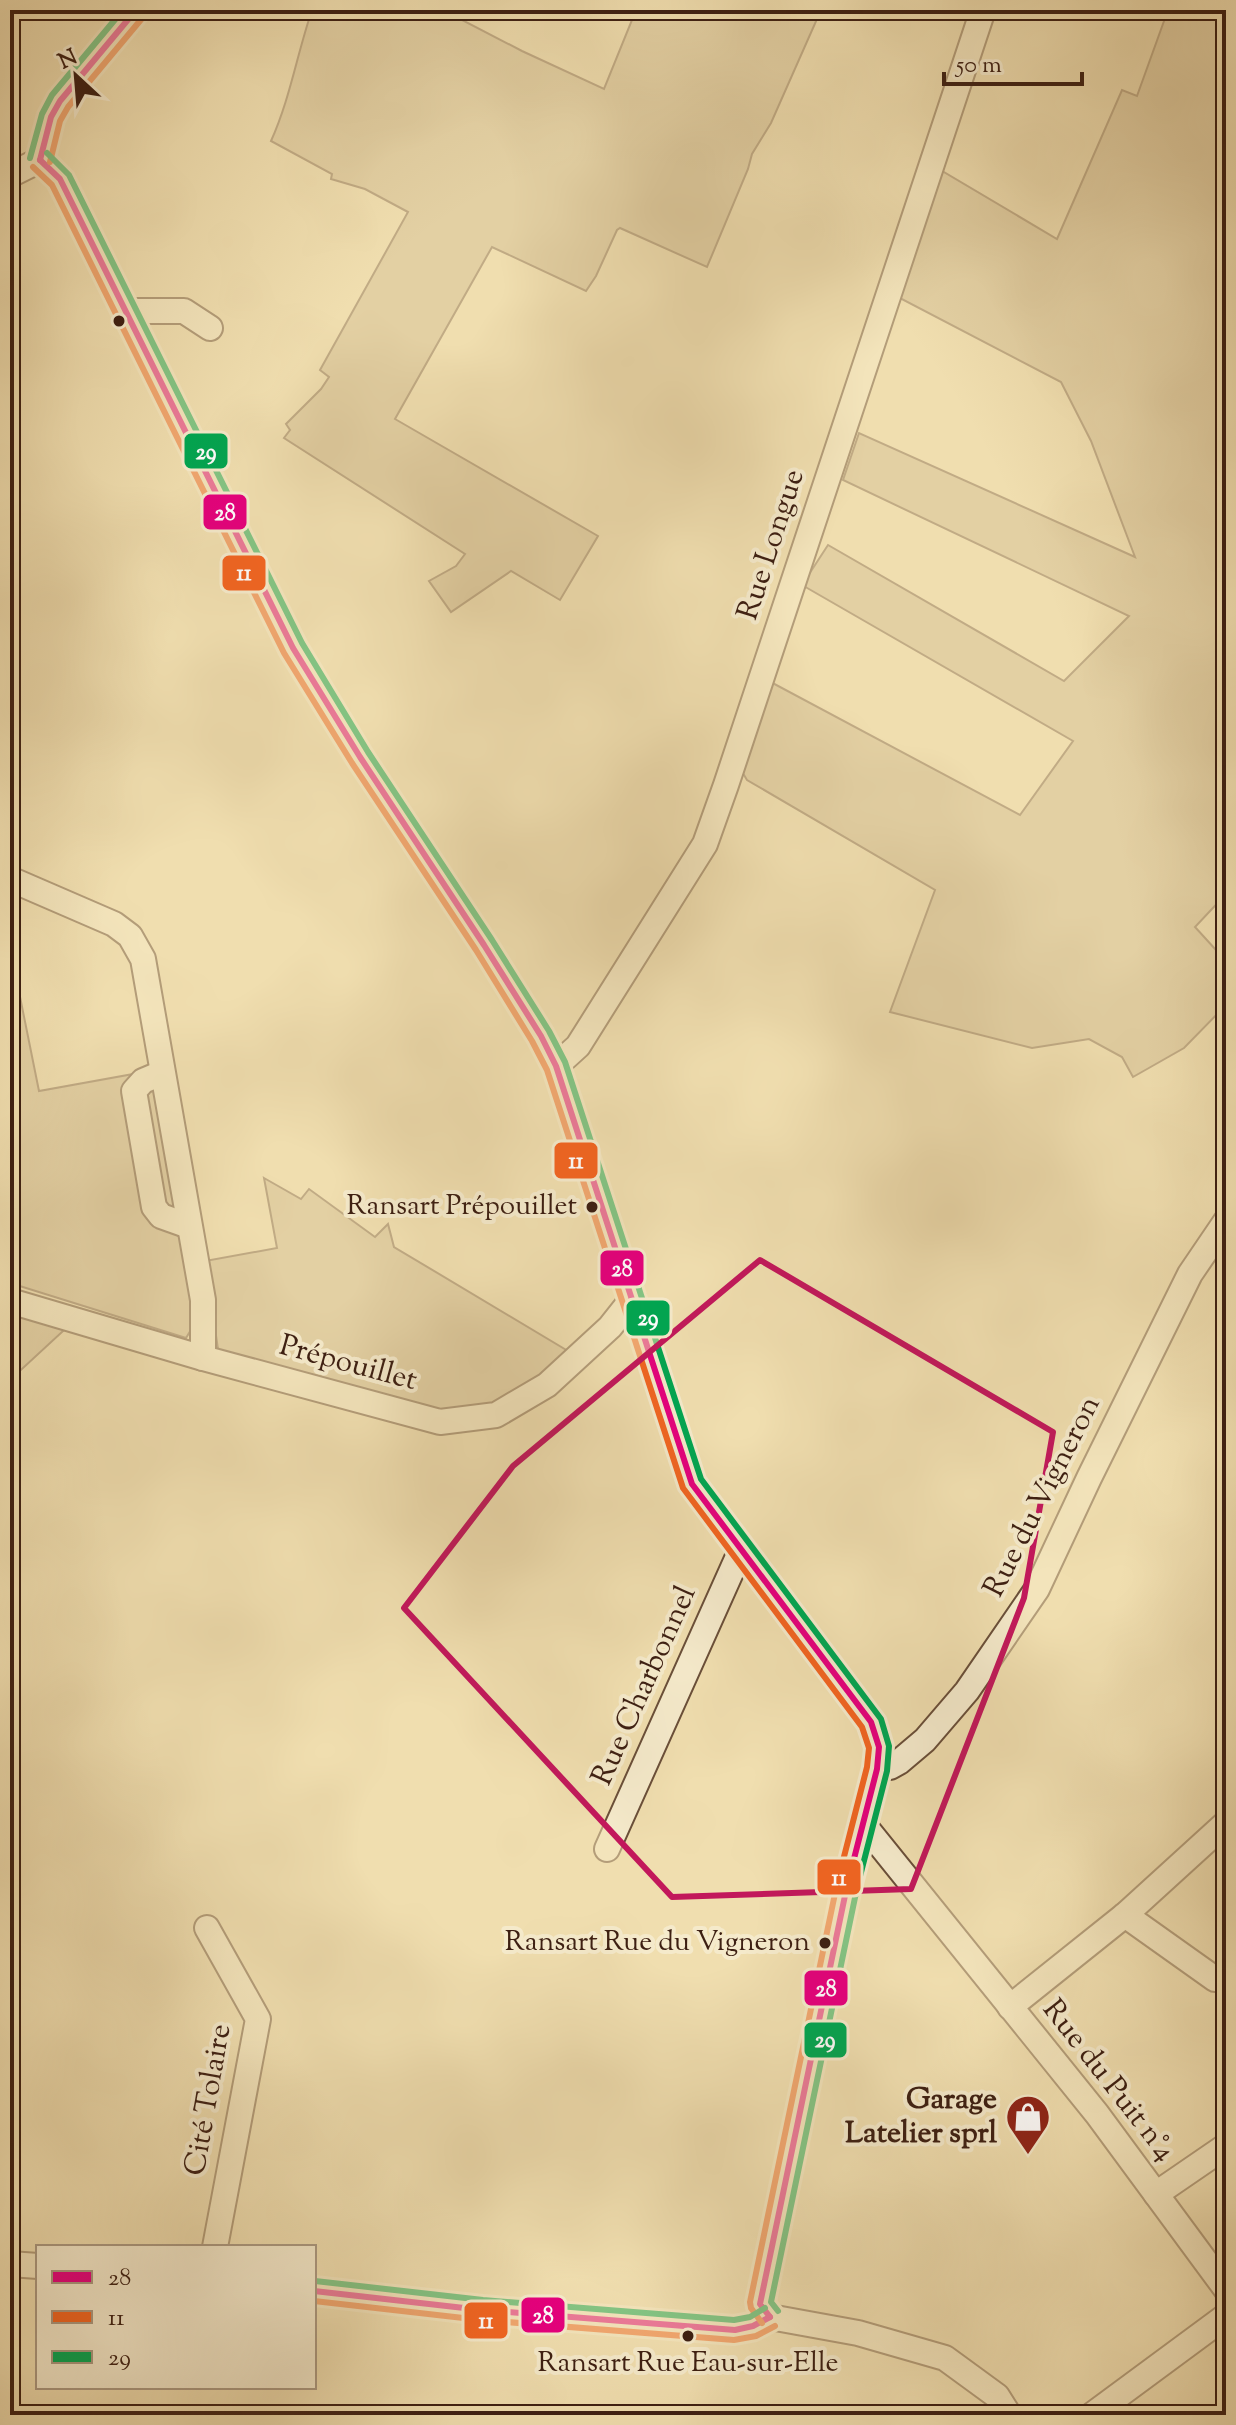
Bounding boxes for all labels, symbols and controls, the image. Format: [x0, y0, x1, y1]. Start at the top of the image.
north arrow [36, 36, 116, 116]
scale bar [944, 36, 1082, 86]
text: N [54, 42, 84, 79]
text: 50 m [954, 49, 1002, 83]
unlabelled marker [111, 313, 127, 329]
line badge: 29 [183, 432, 229, 470]
text: 29 [196, 438, 217, 470]
street label: Rue Longue [727, 464, 817, 626]
line badge: 28 [202, 493, 248, 531]
text: 28 [214, 499, 236, 531]
line badge: 11 [221, 554, 267, 592]
text: 11 [237, 559, 252, 591]
line badge: 11 [553, 1141, 599, 1180]
text: 11 [569, 1147, 584, 1179]
place label: Ransart Prépouillet [346, 1187, 577, 1227]
marker: Ransart Prépouillet [584, 1199, 600, 1215]
line badge: 28 [599, 1249, 645, 1287]
text: 28 [611, 1255, 633, 1287]
line badge: 29 [625, 1299, 671, 1337]
text: 29 [638, 1304, 659, 1336]
street label: Prépouillet [274, 1325, 422, 1403]
street label: Rue du Vigneron [974, 1389, 1112, 1605]
street label: Rue Charbonnel [582, 1579, 708, 1793]
line badge: 11 [816, 1858, 862, 1896]
text: 11 [832, 1864, 847, 1896]
place label: Ransart Rue du Vigneron [505, 1923, 810, 1963]
marker: Ransart Rue du Vigneron [817, 1935, 833, 1951]
line badge: 28 [803, 1969, 849, 2007]
text: 28 [815, 1975, 837, 2007]
street label: Rue du Puit n°4 [1031, 1991, 1185, 2171]
street label: Cité Tolaire [175, 2021, 243, 2179]
line badge: 29 [803, 2021, 848, 2059]
text: 29 [815, 2026, 836, 2058]
place label: Garage Latelier sprl [845, 2079, 998, 2156]
shop icon: Garage Latelier sprl [1004, 2093, 1052, 2156]
legend [36, 2245, 316, 2389]
text: 28 [108, 2262, 131, 2296]
line badge: 28 [520, 2296, 566, 2334]
line badge: 11 [463, 2301, 509, 2340]
text: 11 [108, 2302, 124, 2336]
text: 28 [532, 2302, 554, 2334]
text: 11 [479, 2307, 494, 2339]
marker: Ransart Rue Eau-sur-Elle [680, 2328, 696, 2344]
text: 29 [108, 2342, 131, 2376]
place label: Ransart Rue Eau-sur-Elle [537, 2344, 839, 2384]

